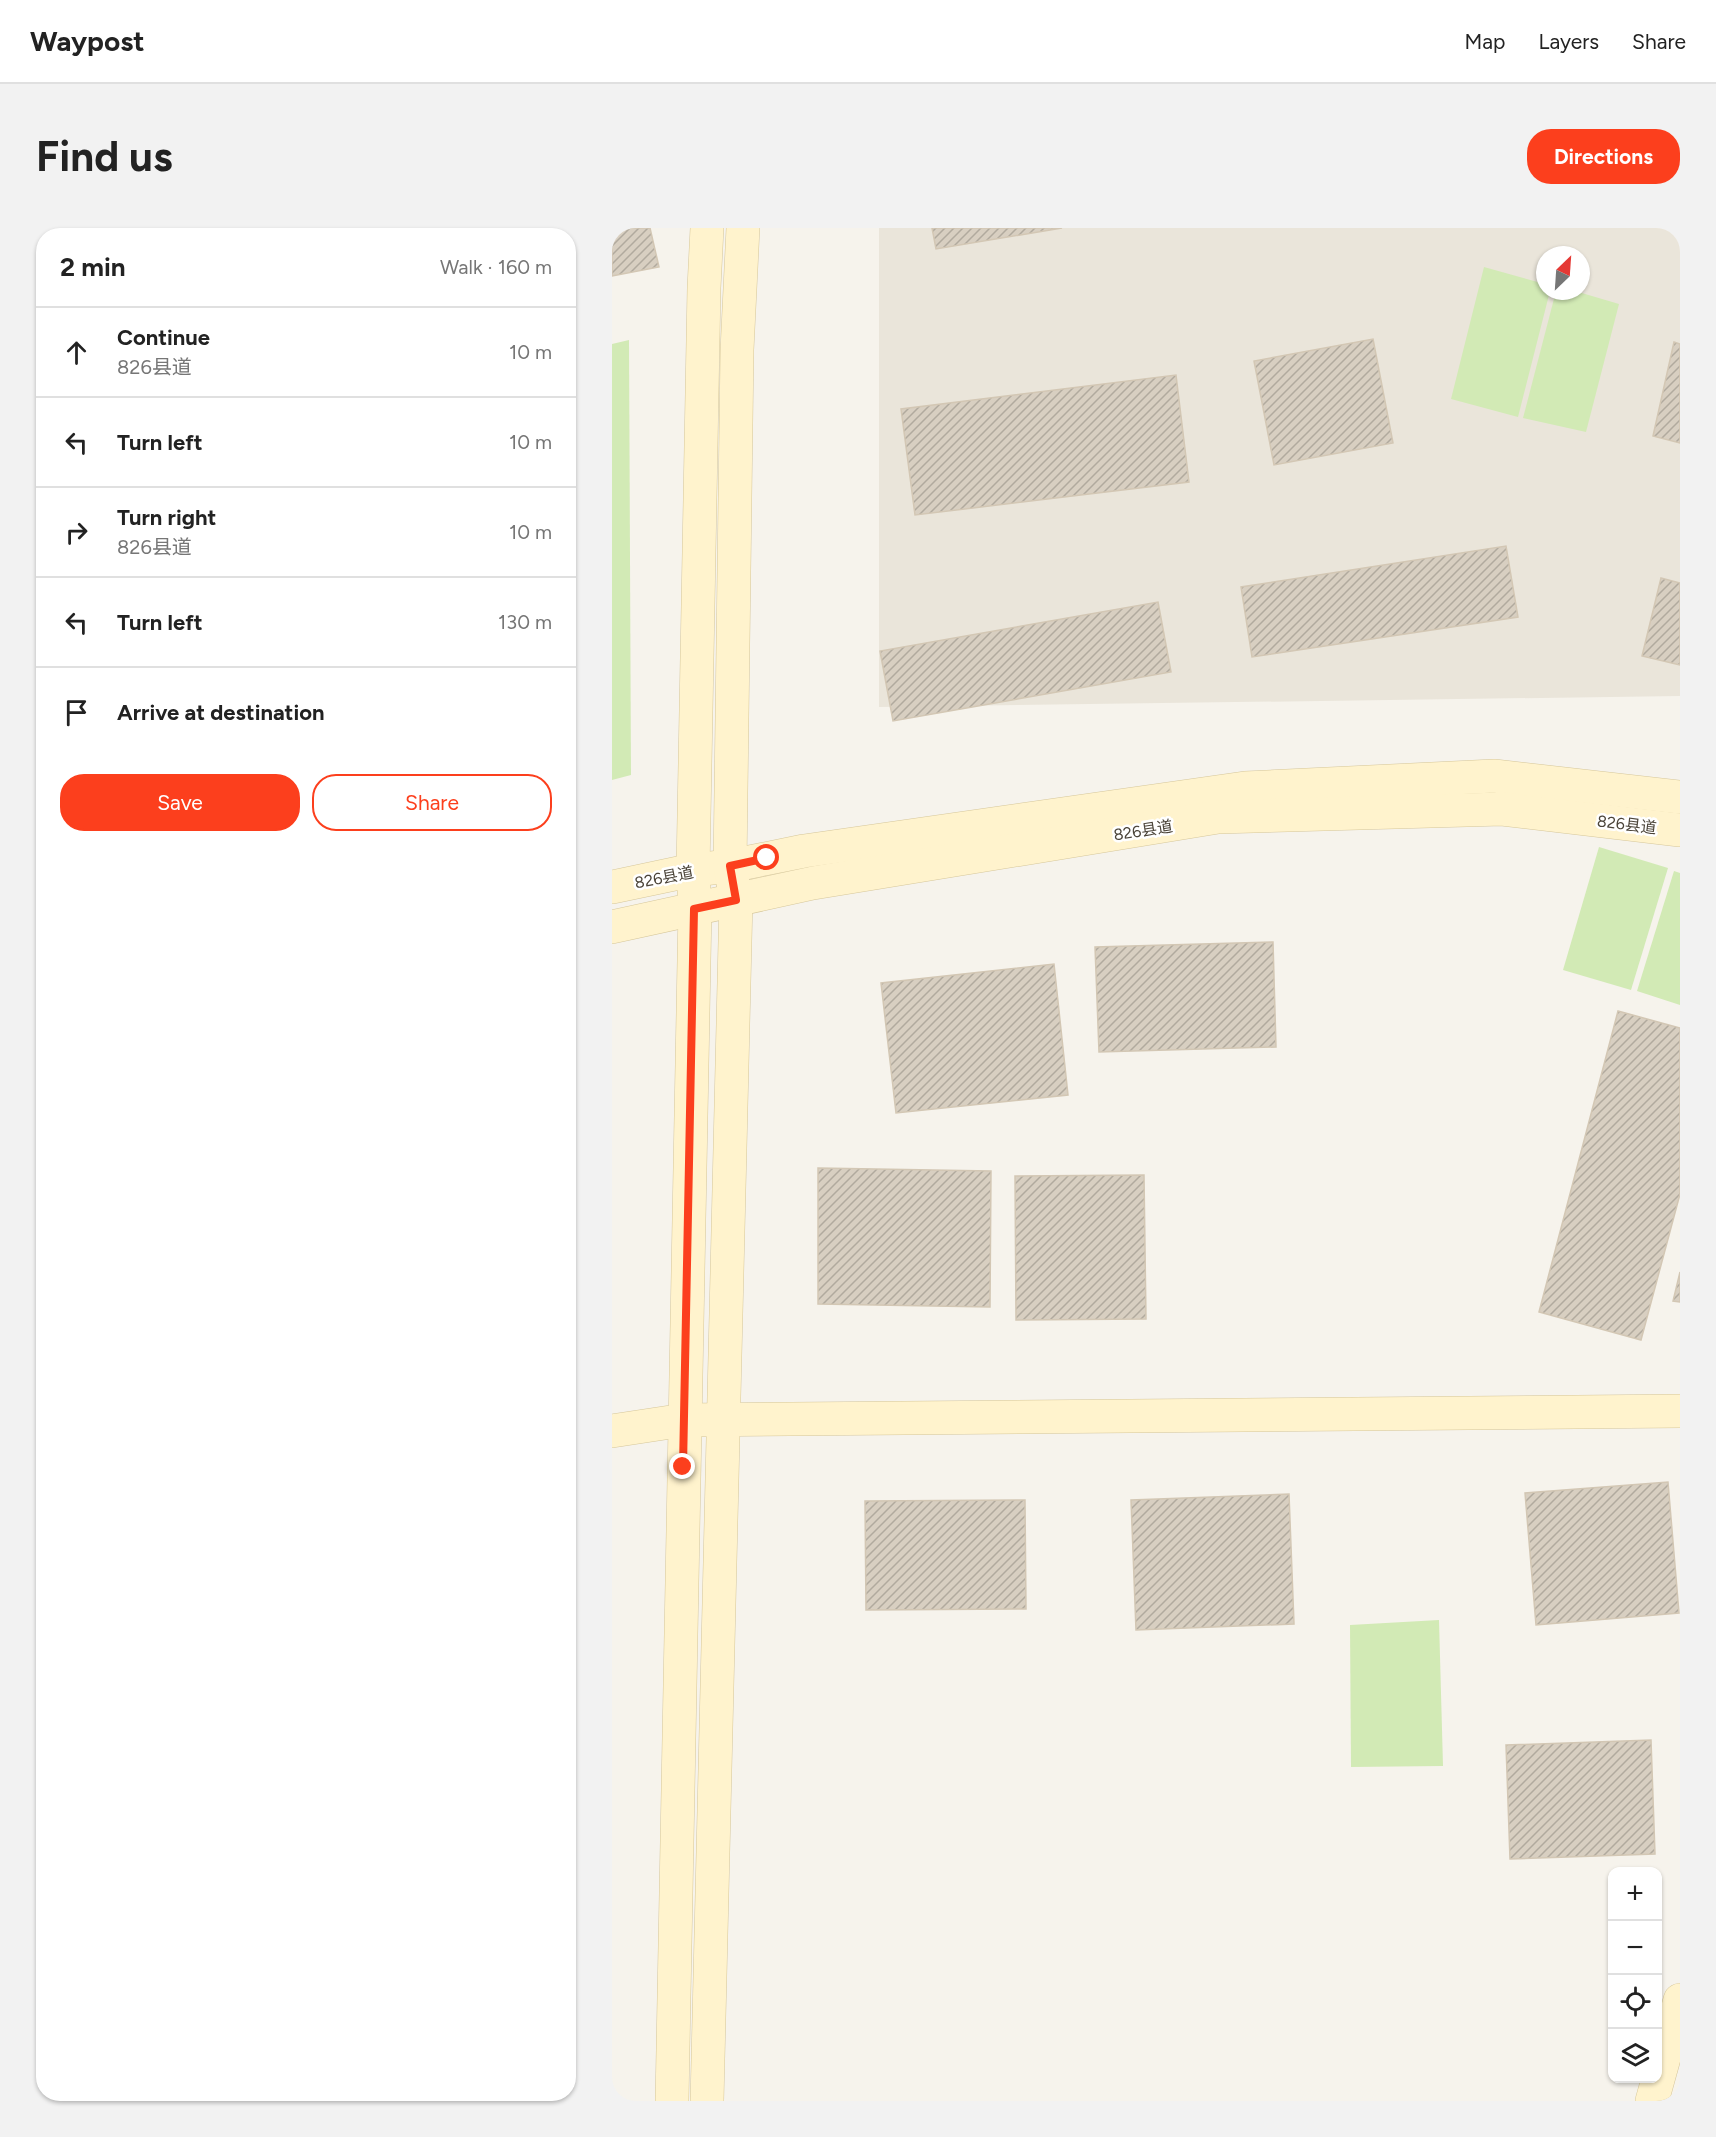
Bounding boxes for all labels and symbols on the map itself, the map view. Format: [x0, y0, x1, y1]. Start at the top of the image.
north arrow [1536, 246, 1590, 300]
street label: 826县道 [1596, 811, 1658, 838]
street label: 826县道 [1112, 816, 1174, 845]
route start [753, 844, 779, 870]
street label: 826县道 [633, 862, 695, 893]
route end [669, 1453, 695, 1479]

